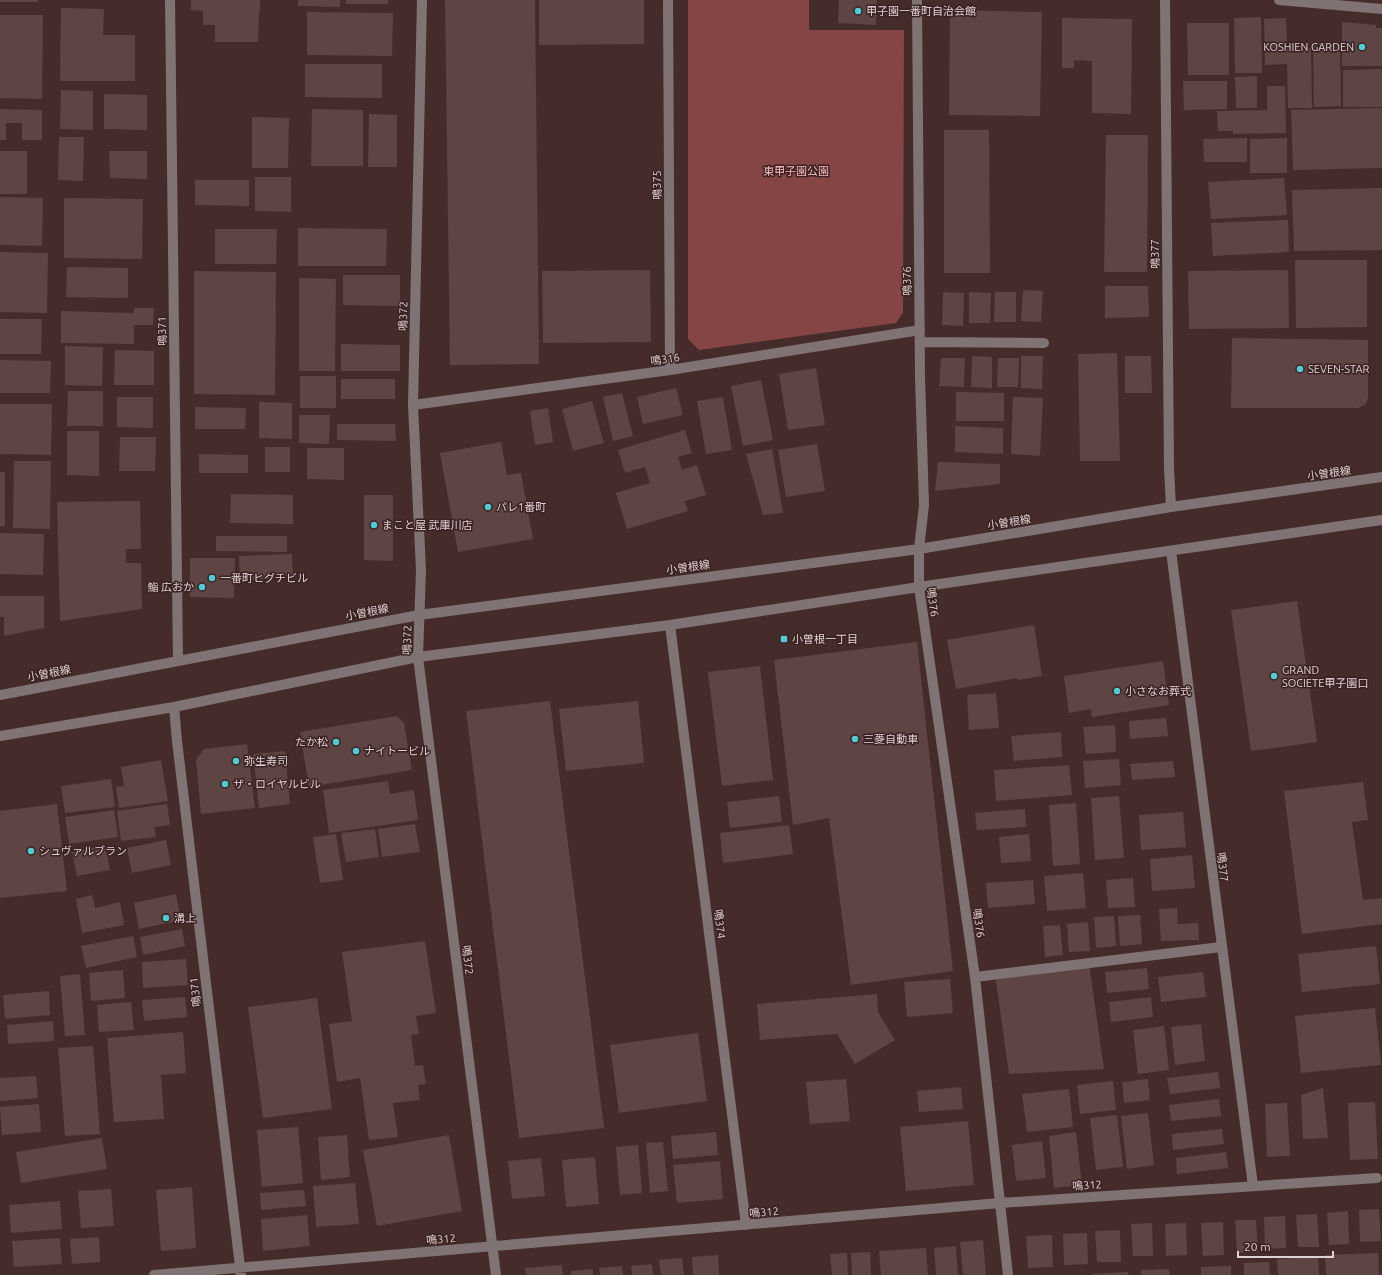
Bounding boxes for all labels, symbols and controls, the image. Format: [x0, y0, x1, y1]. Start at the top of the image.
place label: 甲子園一番町自治会館 [866, 5, 976, 17]
marker: 甲子園一番町自治会館 [853, 6, 863, 16]
place label: KOSHIEN GARDEN [1263, 41, 1354, 53]
marker: KOSHIEN GARDEN [1357, 42, 1367, 52]
park label: 東甲子園公園 [763, 165, 829, 177]
street label: 鳴375 [651, 170, 663, 200]
street label: 鳴377 [1149, 239, 1161, 269]
street label: 鳴376 [901, 266, 913, 296]
street label: 鳴372 [397, 301, 409, 331]
street label: 鳴371 [156, 316, 168, 346]
street label: 鳴316 [649, 351, 681, 367]
place label: SEVEN-STAR [1308, 363, 1370, 375]
marker: SEVEN-STAR [1295, 364, 1305, 374]
street label: 小曽根線 [1306, 464, 1352, 482]
place label: パレ1番町 [496, 501, 546, 513]
marker: パレ1番町 [483, 502, 493, 512]
street label: 小曽根線 [986, 513, 1032, 531]
place label: まこと屋 武庫川店 [382, 519, 473, 531]
marker: まこと屋 武庫川店 [369, 520, 379, 530]
street label: 小曽根線 [665, 558, 711, 576]
place label: 一番町ヒグチビル [220, 572, 308, 584]
marker: 一番町ヒグチビル [207, 573, 217, 583]
place label: 鮨 広おか [147, 581, 194, 593]
marker: 鮨 広おか [197, 582, 207, 592]
street label: 鳴376 [925, 586, 941, 618]
street label: 小曽根線 [344, 602, 390, 622]
street label: 鳴372 [401, 625, 413, 655]
place label: 小曽根一丁目 [792, 633, 858, 645]
marker: 小曽根一丁目 [779, 634, 789, 644]
street label: 小曽根線 [26, 663, 72, 683]
place label: GRAND SOCIETE甲子園口 [1282, 664, 1368, 689]
marker: GRAND SOCIETE甲子園口 [1269, 671, 1279, 681]
place label: 小さなお葬式 [1125, 685, 1191, 697]
marker: 小さなお葬式 [1112, 686, 1122, 696]
place label: 三菱自動車 [863, 733, 918, 745]
marker: 三菱自動車 [850, 734, 860, 744]
place label: たか松 [295, 736, 328, 748]
marker: たか松 [331, 737, 341, 747]
place label: ナイトービル [364, 745, 430, 757]
marker: ナイトービル [351, 746, 361, 756]
place label: 弥生寿司 [244, 755, 288, 767]
marker: 弥生寿司 [231, 756, 241, 766]
place label: ザ・ロイヤルビル [233, 778, 321, 790]
marker: ザ・ロイヤルビル [220, 779, 230, 789]
place label: シュヴァルブラン [39, 845, 127, 857]
marker: シュヴァルブラン [26, 846, 36, 856]
street label: 鳴377 [1215, 852, 1231, 882]
street label: 鳴376 [971, 907, 987, 939]
street label: 鳴374 [712, 909, 728, 939]
place label: 溝上 [174, 912, 196, 924]
marker: 溝上 [161, 913, 171, 923]
street label: 鳴372 [460, 945, 476, 975]
street label: 鳴371 [187, 977, 203, 1007]
street label: 鳴312 [1072, 1178, 1102, 1192]
street label: 鳴312 [749, 1205, 779, 1219]
street label: 鳴312 [426, 1232, 456, 1246]
scale bar [1238, 1233, 1333, 1259]
text: 20 m [1244, 1240, 1271, 1253]

